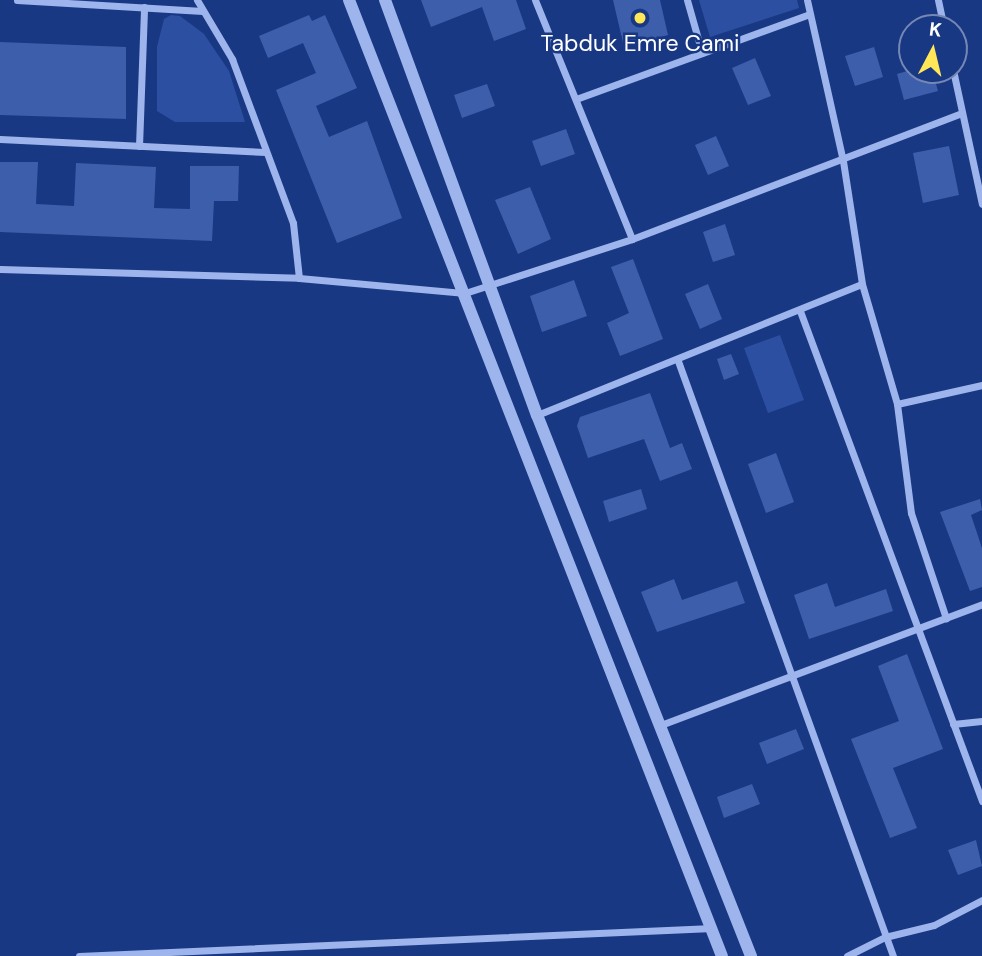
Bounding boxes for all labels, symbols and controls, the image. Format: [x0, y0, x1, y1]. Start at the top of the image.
marker: Tabduk Emre Cami [632, 10, 648, 26]
north arrow [898, 14, 968, 84]
text: K [928, 16, 943, 43]
place label: Tabduk Emre Cami [540, 29, 740, 57]

